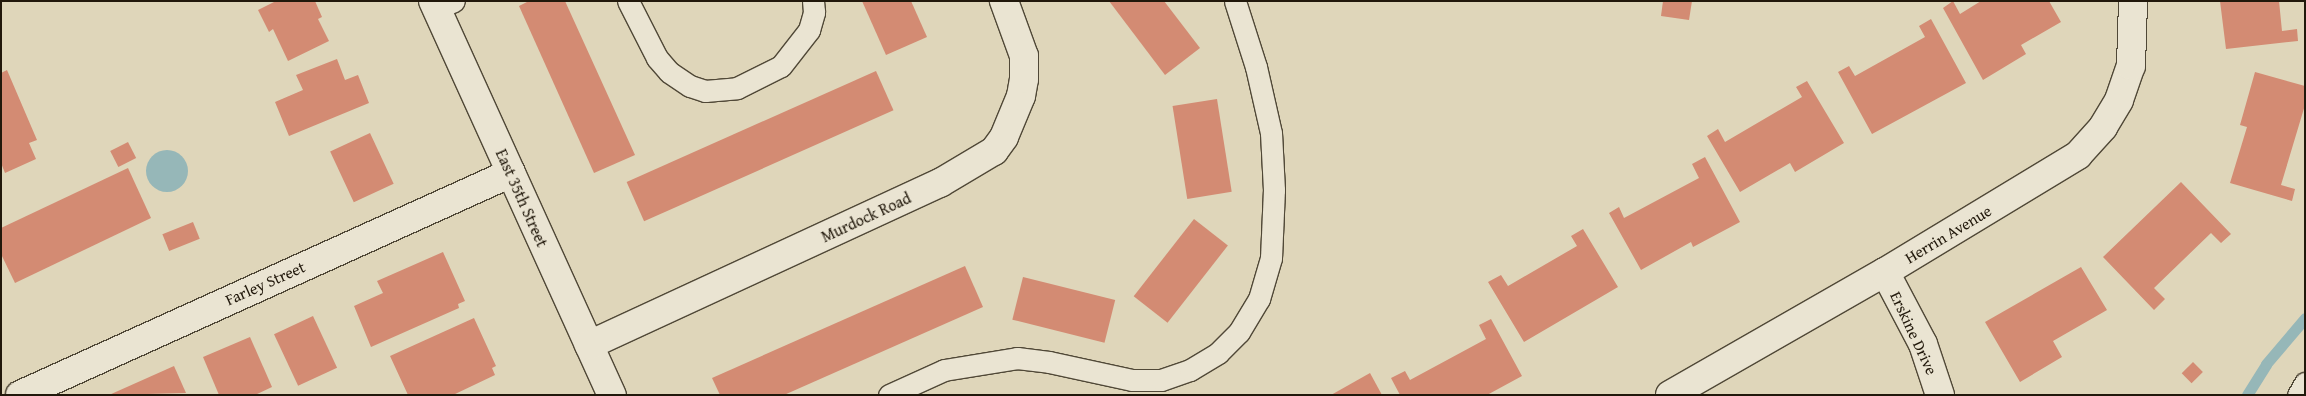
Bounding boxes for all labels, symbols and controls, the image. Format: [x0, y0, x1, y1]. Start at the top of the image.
street label: East 35th Street [492, 146, 552, 250]
street label: Murdock Road [818, 188, 914, 246]
street label: Herrin Avenue [1901, 201, 1995, 267]
street label: Farley Street [222, 257, 308, 309]
street label: Erskine Drive [1886, 288, 1942, 378]

